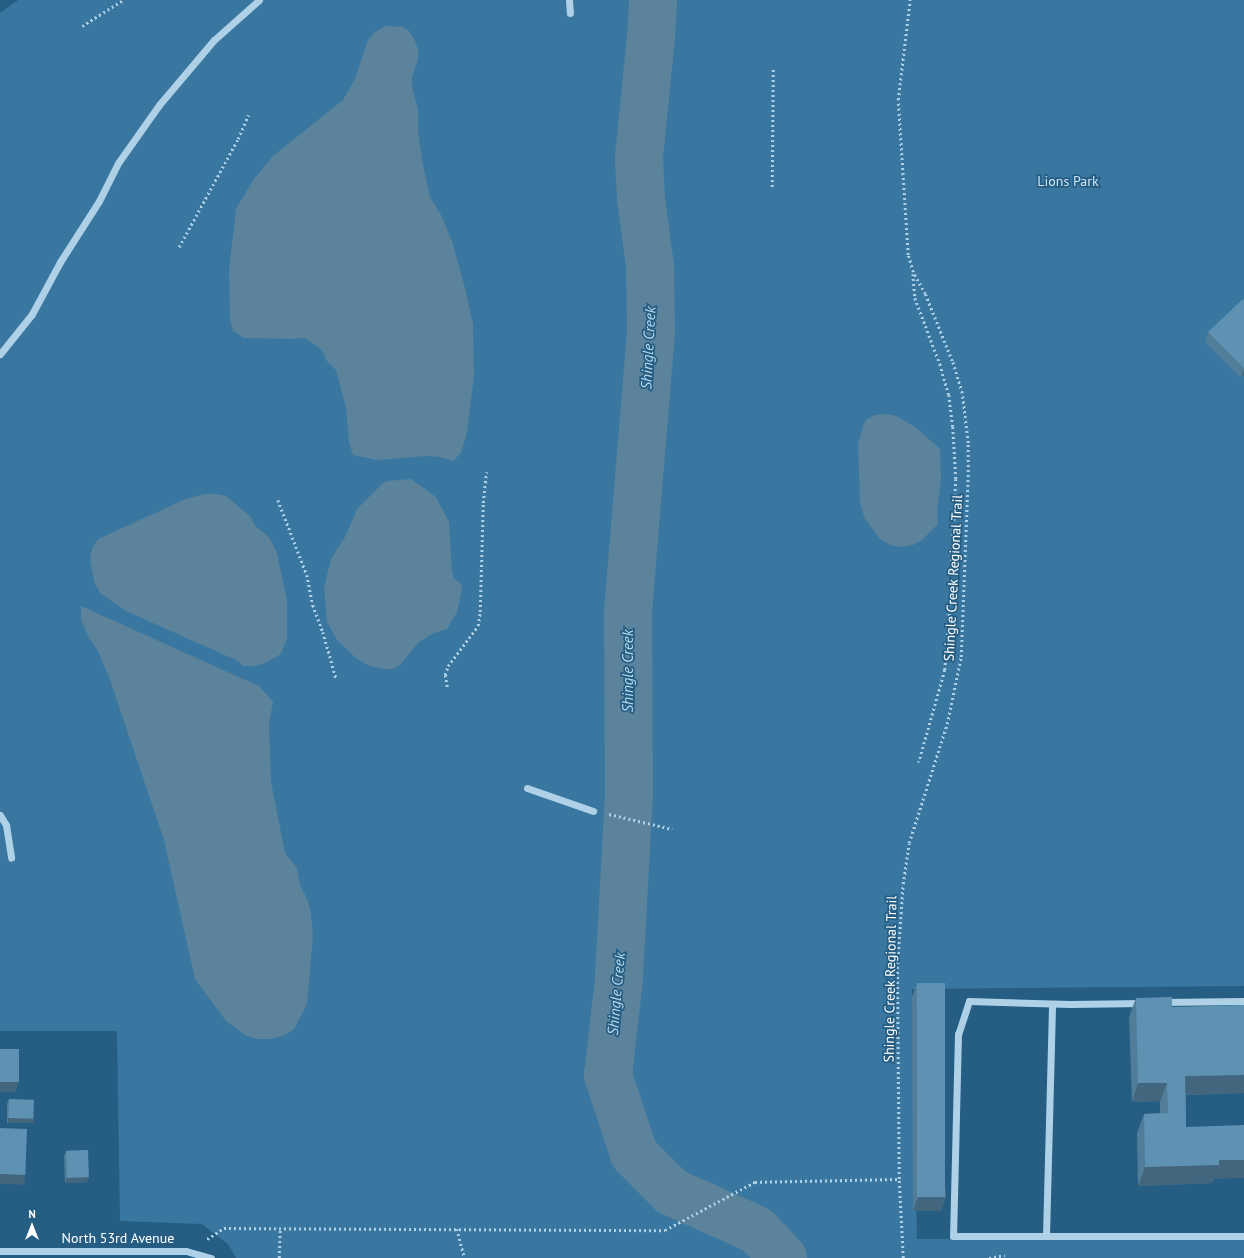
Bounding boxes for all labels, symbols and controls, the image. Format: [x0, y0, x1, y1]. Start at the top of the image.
park label: Lions Park [1037, 173, 1099, 189]
water label: Shingle Creek [637, 306, 659, 390]
street label: Shingle Creek Regional Trail [940, 494, 966, 662]
water label: Shingle Creek [619, 629, 637, 713]
street label: Shingle Creek Regional Trail [880, 895, 900, 1063]
water label: Shingle Creek [603, 952, 629, 1036]
north arrow [12, 1206, 52, 1246]
text: N [28, 1207, 36, 1221]
street label: North 53rd Avenue [61, 1230, 175, 1246]

